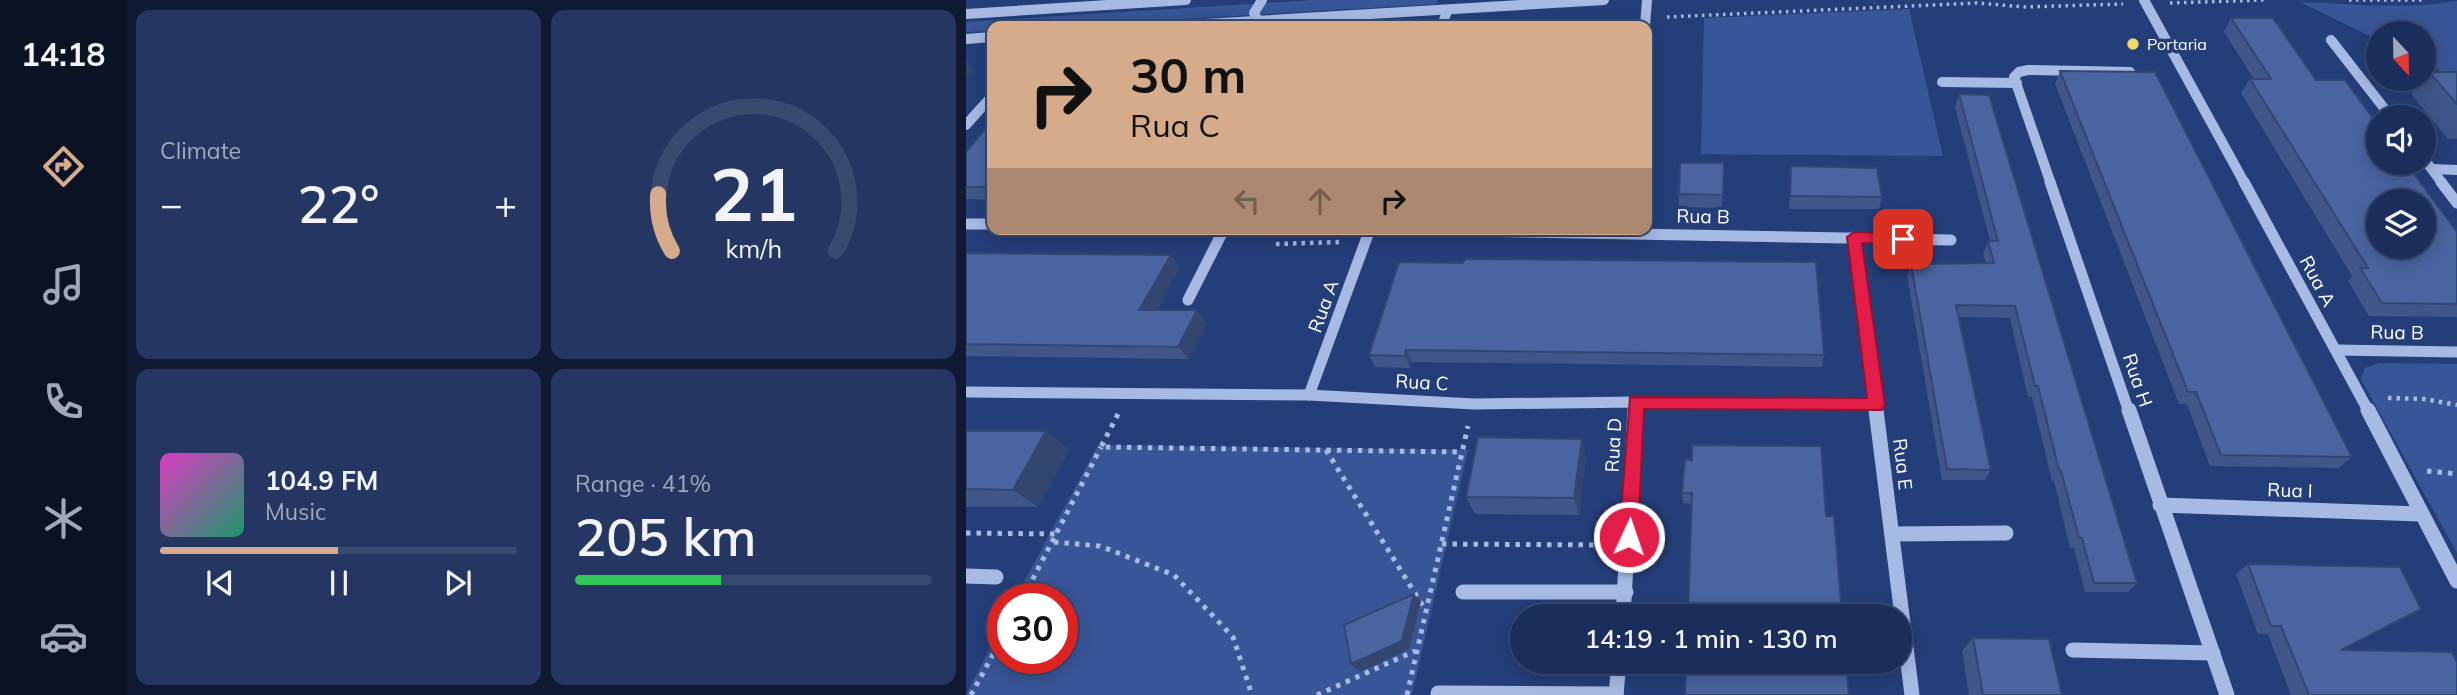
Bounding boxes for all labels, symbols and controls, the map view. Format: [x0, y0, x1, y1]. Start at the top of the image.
north arrow [2366, 21, 2436, 91]
map controls [2366, 21, 2436, 259]
text: 14:18 [21, 34, 105, 74]
place label: Portaria [2147, 34, 2207, 54]
marker: Portaria [2125, 36, 2141, 52]
text: 30 m [1130, 44, 1246, 105]
icon: right [1015, 49, 1106, 140]
text: Rua C [1130, 105, 1220, 145]
button: sound [2366, 105, 2436, 175]
text: Climate [160, 136, 241, 165]
icon: directions [39, 142, 88, 191]
text: 21 [710, 148, 797, 239]
text: 22° [298, 171, 379, 236]
text: − [160, 180, 183, 228]
text: + [494, 180, 517, 228]
icon: left [1228, 182, 1266, 220]
icon: ahead [1301, 182, 1339, 220]
icon: right [1374, 182, 1412, 220]
button: layers [2366, 189, 2436, 259]
street label: Rua B [1676, 204, 1730, 228]
pin [1873, 209, 1933, 269]
icon: arrive [1884, 220, 1922, 258]
text: km/h [725, 232, 782, 263]
street label: Rua A [2295, 251, 2341, 311]
icon: music [39, 260, 88, 309]
street label: Rua A [1302, 276, 1344, 336]
street label: Rua B [2370, 320, 2424, 344]
street label: Rua H [2118, 350, 2158, 410]
street label: Rua C [1395, 369, 1449, 395]
icon: phone [39, 377, 88, 426]
street label: Rua D [1600, 417, 1626, 473]
street label: Rua E [1888, 437, 1918, 491]
text: 104.9 FM [265, 464, 378, 497]
text: Range · 41% [575, 469, 711, 498]
street label: Rua I [2267, 477, 2313, 503]
icon: climate [39, 494, 88, 543]
text: Music [265, 497, 326, 526]
position arrow [1592, 500, 1666, 574]
text: 205 km [575, 504, 756, 569]
icon: previous [201, 564, 239, 602]
icon: pause [320, 564, 358, 602]
icon: next [439, 564, 477, 602]
speed limit sign: 30 [987, 583, 1078, 674]
icon: car [39, 612, 88, 661]
text: 14:19 · 1 min · 130 m [1584, 622, 1838, 655]

